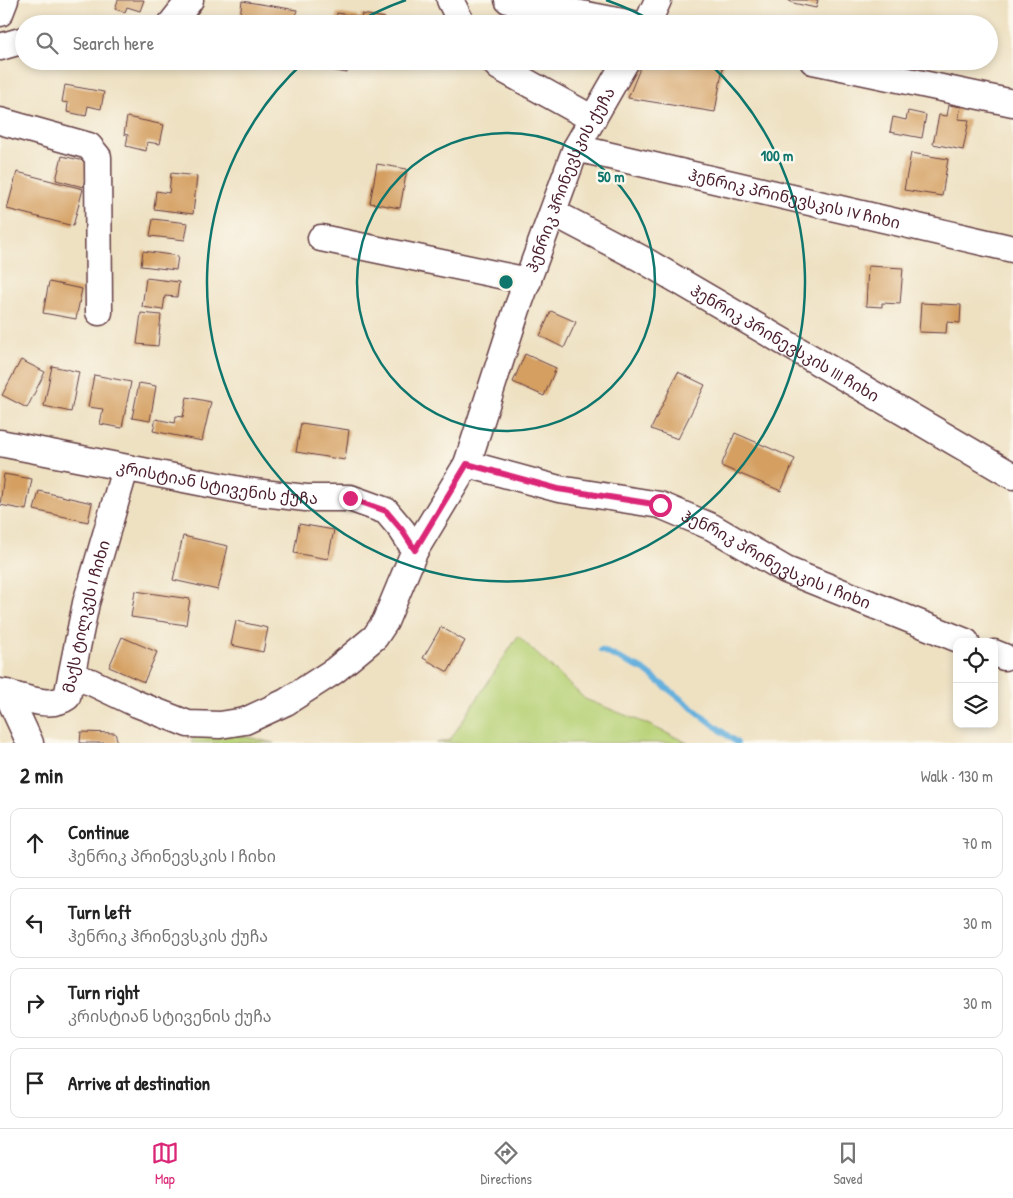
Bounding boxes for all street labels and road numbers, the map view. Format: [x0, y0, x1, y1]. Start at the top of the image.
street label: ჰენრიკ ჰრინევსკის ქუჩა [520, 83, 620, 275]
street label: ჰენრიკ პრინევსკის IV ჩიხი [686, 163, 902, 234]
street label: ჰენრიკ პრინევსკის III ჩიხი [686, 279, 884, 407]
street label: კრისტიან სტივენის ქუჩა [115, 455, 318, 509]
street label: ჰენრიკ პრინევსკის I ჩიხი [678, 504, 874, 614]
street label: მაქს ტილკეს I ჩიხი [57, 537, 115, 695]

